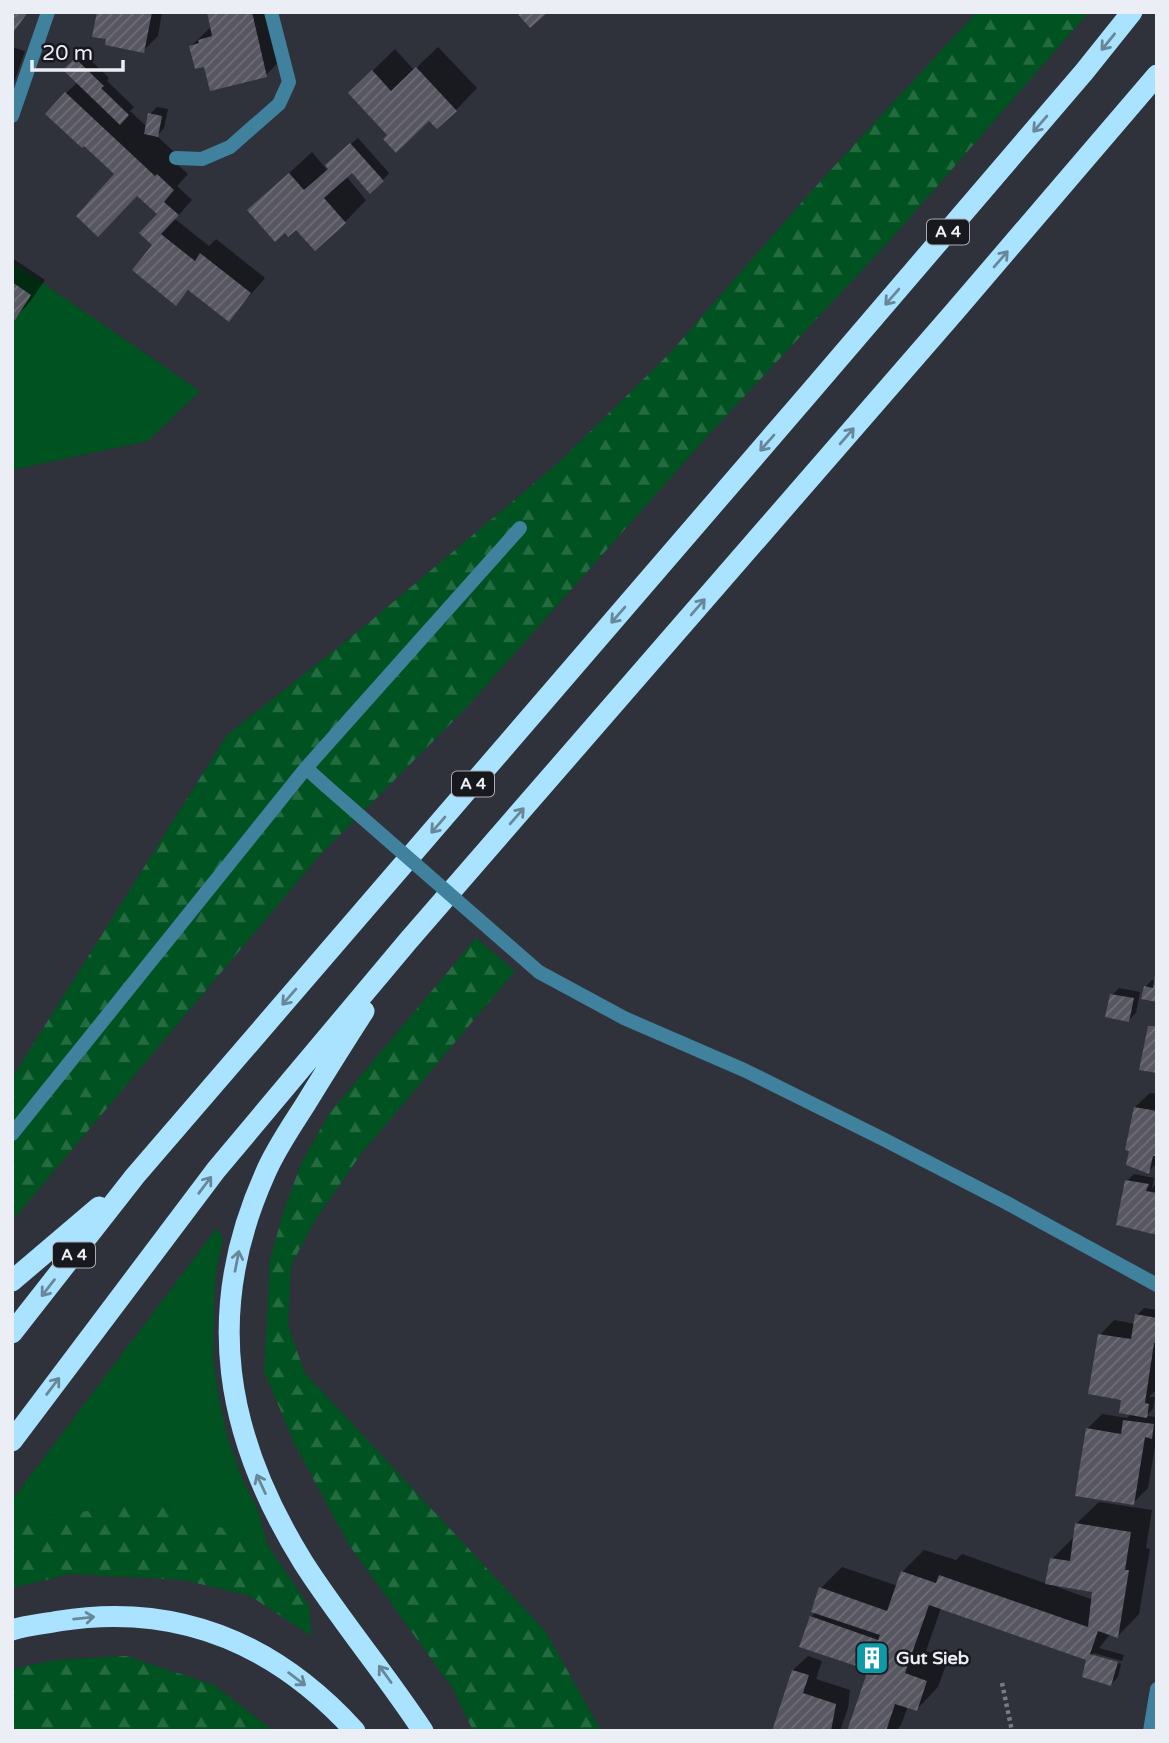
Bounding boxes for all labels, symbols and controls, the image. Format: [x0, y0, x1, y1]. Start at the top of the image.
scale bar [32, 28, 122, 72]
one-way arrow [1100, 33, 1116, 51]
text: 20 m [42, 41, 93, 66]
one-way arrow [1032, 115, 1047, 133]
road number: A 4 [927, 220, 969, 244]
one-way arrow [993, 250, 1009, 268]
one-way arrow [884, 288, 900, 306]
one-way arrow [839, 427, 855, 445]
one-way arrow [759, 434, 775, 452]
one-way arrow [690, 599, 706, 617]
one-way arrow [610, 606, 626, 624]
road number: A 4 [452, 772, 494, 796]
one-way arrow [509, 807, 525, 825]
one-way arrow [430, 815, 446, 833]
one-way arrow [281, 988, 297, 1006]
one-way arrow [197, 1176, 212, 1195]
road number: A 4 [53, 1242, 95, 1268]
one-way arrow [230, 1250, 244, 1273]
one-way arrow [40, 1278, 55, 1296]
one-way arrow [46, 1377, 60, 1396]
one-way arrow [254, 1474, 267, 1495]
one-way arrow [72, 1611, 95, 1624]
building icon: Gut Sieb [853, 1639, 891, 1677]
place label: Gut Sieb [896, 1647, 969, 1669]
one-way arrow [377, 1665, 392, 1684]
one-way arrow [287, 1671, 306, 1686]

